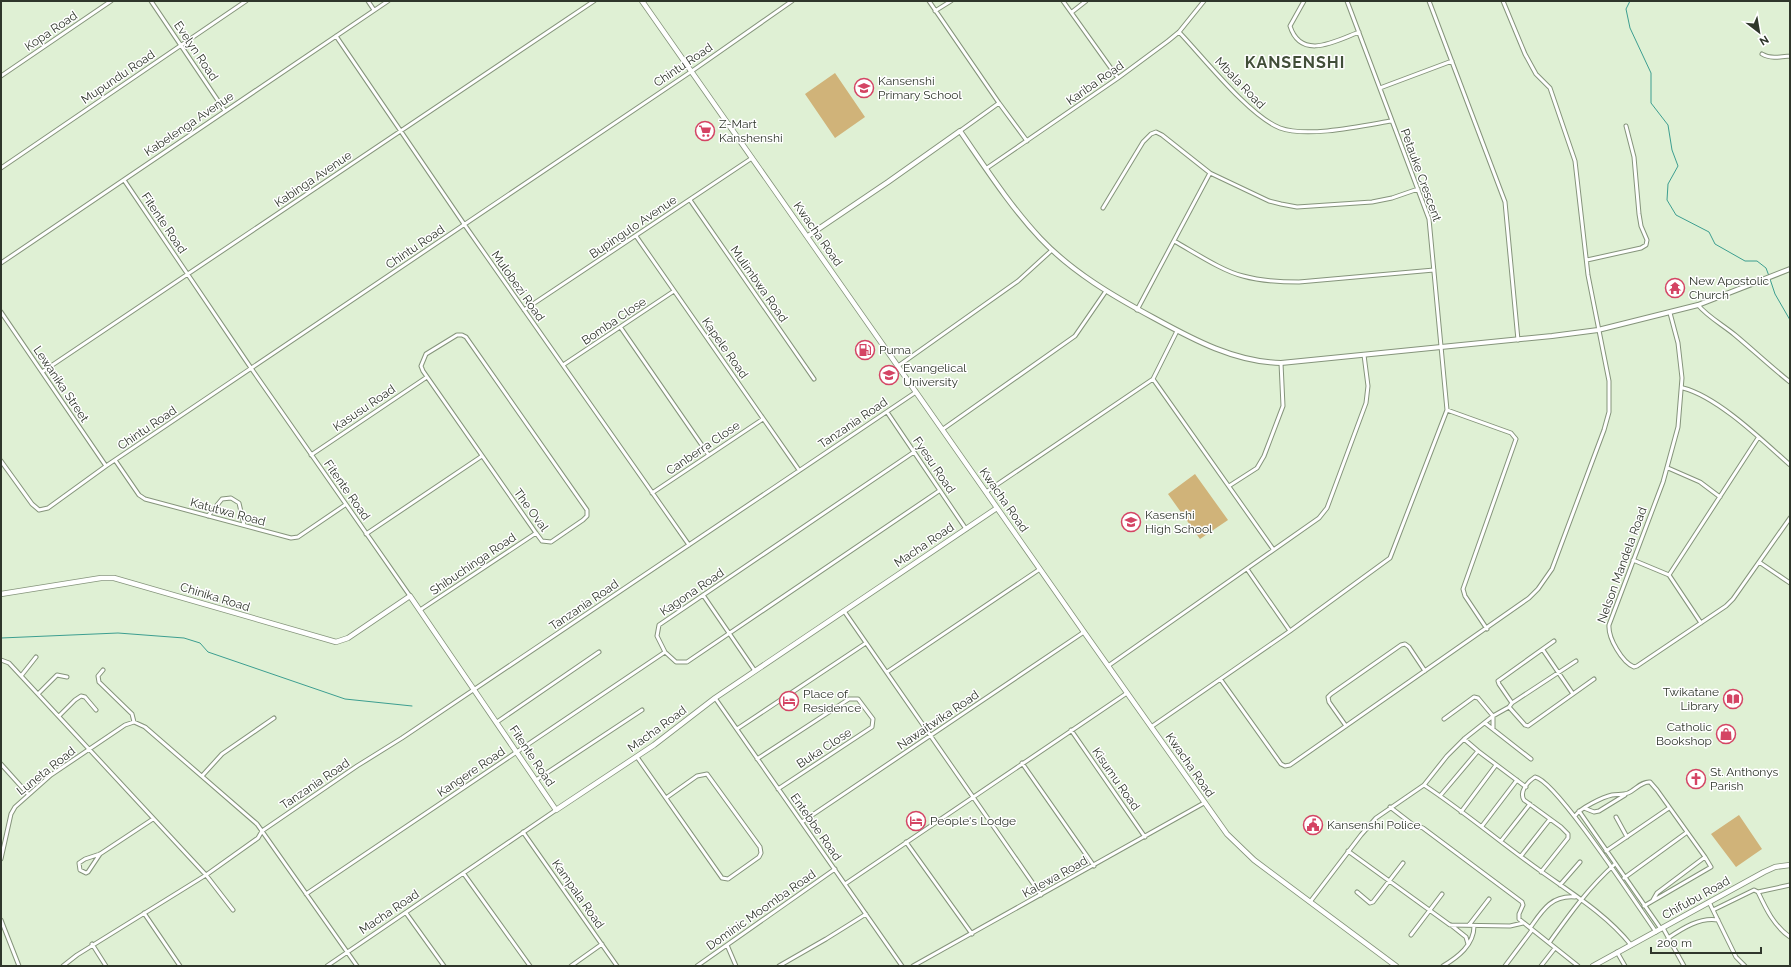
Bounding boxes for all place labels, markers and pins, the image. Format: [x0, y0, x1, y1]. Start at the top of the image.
place label: Kansenshi Primary School [878, 74, 962, 102]
school or university icon: Kansenshi Primary School [853, 77, 875, 99]
place label: Z-Mart Kanshenshi [719, 117, 783, 145]
supermarket icon: Z-Mart Kanshenshi [694, 120, 716, 142]
place label: New Apostolic Church [1689, 274, 1770, 302]
temple icon: New Apostolic Church [1664, 277, 1686, 299]
fuel station icon: Puma [854, 339, 876, 361]
place label: Puma [879, 343, 911, 357]
place label: Evangelical University [903, 361, 967, 389]
school or university icon: Evangelical University [878, 364, 900, 386]
place label: Kasenshi High School [1145, 508, 1213, 536]
school or university icon: Kasenshi High School [1120, 511, 1142, 533]
place label: Twikatane Library [1663, 685, 1719, 713]
place label: Place of Residence [803, 687, 861, 715]
library icon: Twikatane Library [1722, 688, 1744, 710]
hotel icon: Place of Residence [778, 690, 800, 712]
place label: Catholic Bookshop [1656, 720, 1712, 748]
shop icon: Catholic Bookshop [1715, 723, 1737, 745]
place label: St. Anthonys Parish [1710, 765, 1779, 793]
church icon: St. Anthonys Parish [1685, 768, 1707, 790]
hotel icon: People's Lodge [905, 810, 927, 832]
place label: People's Lodge [930, 814, 1016, 828]
public building icon: Kansenshi Police [1302, 814, 1324, 836]
place label: Kansenshi Police [1327, 818, 1421, 832]

